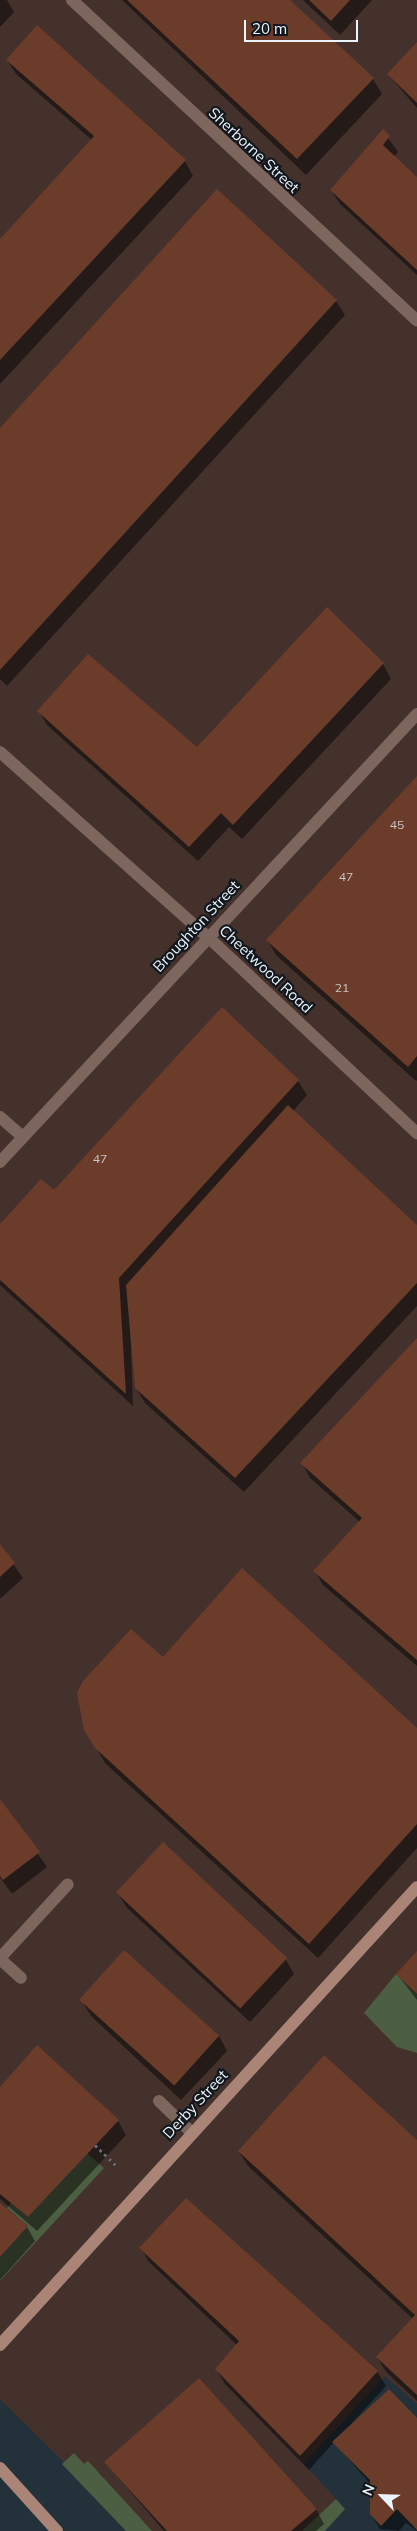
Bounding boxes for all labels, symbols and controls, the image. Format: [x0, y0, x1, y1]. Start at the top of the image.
scale bar [247, 10, 361, 42]
text: 20 m [252, 19, 287, 38]
street label: Sherborne Street [205, 103, 303, 197]
house number: 45 [390, 818, 404, 832]
house number: 47 [339, 870, 353, 884]
street label: Broughton Street [149, 877, 243, 975]
street label: Cheetwood Road [216, 921, 316, 1017]
house number: 21 [335, 981, 349, 995]
house number: 47 [93, 1152, 107, 1166]
street label: Derby Street [159, 2066, 231, 2142]
north arrow [357, 2471, 407, 2521]
text: N [358, 2481, 379, 2498]

